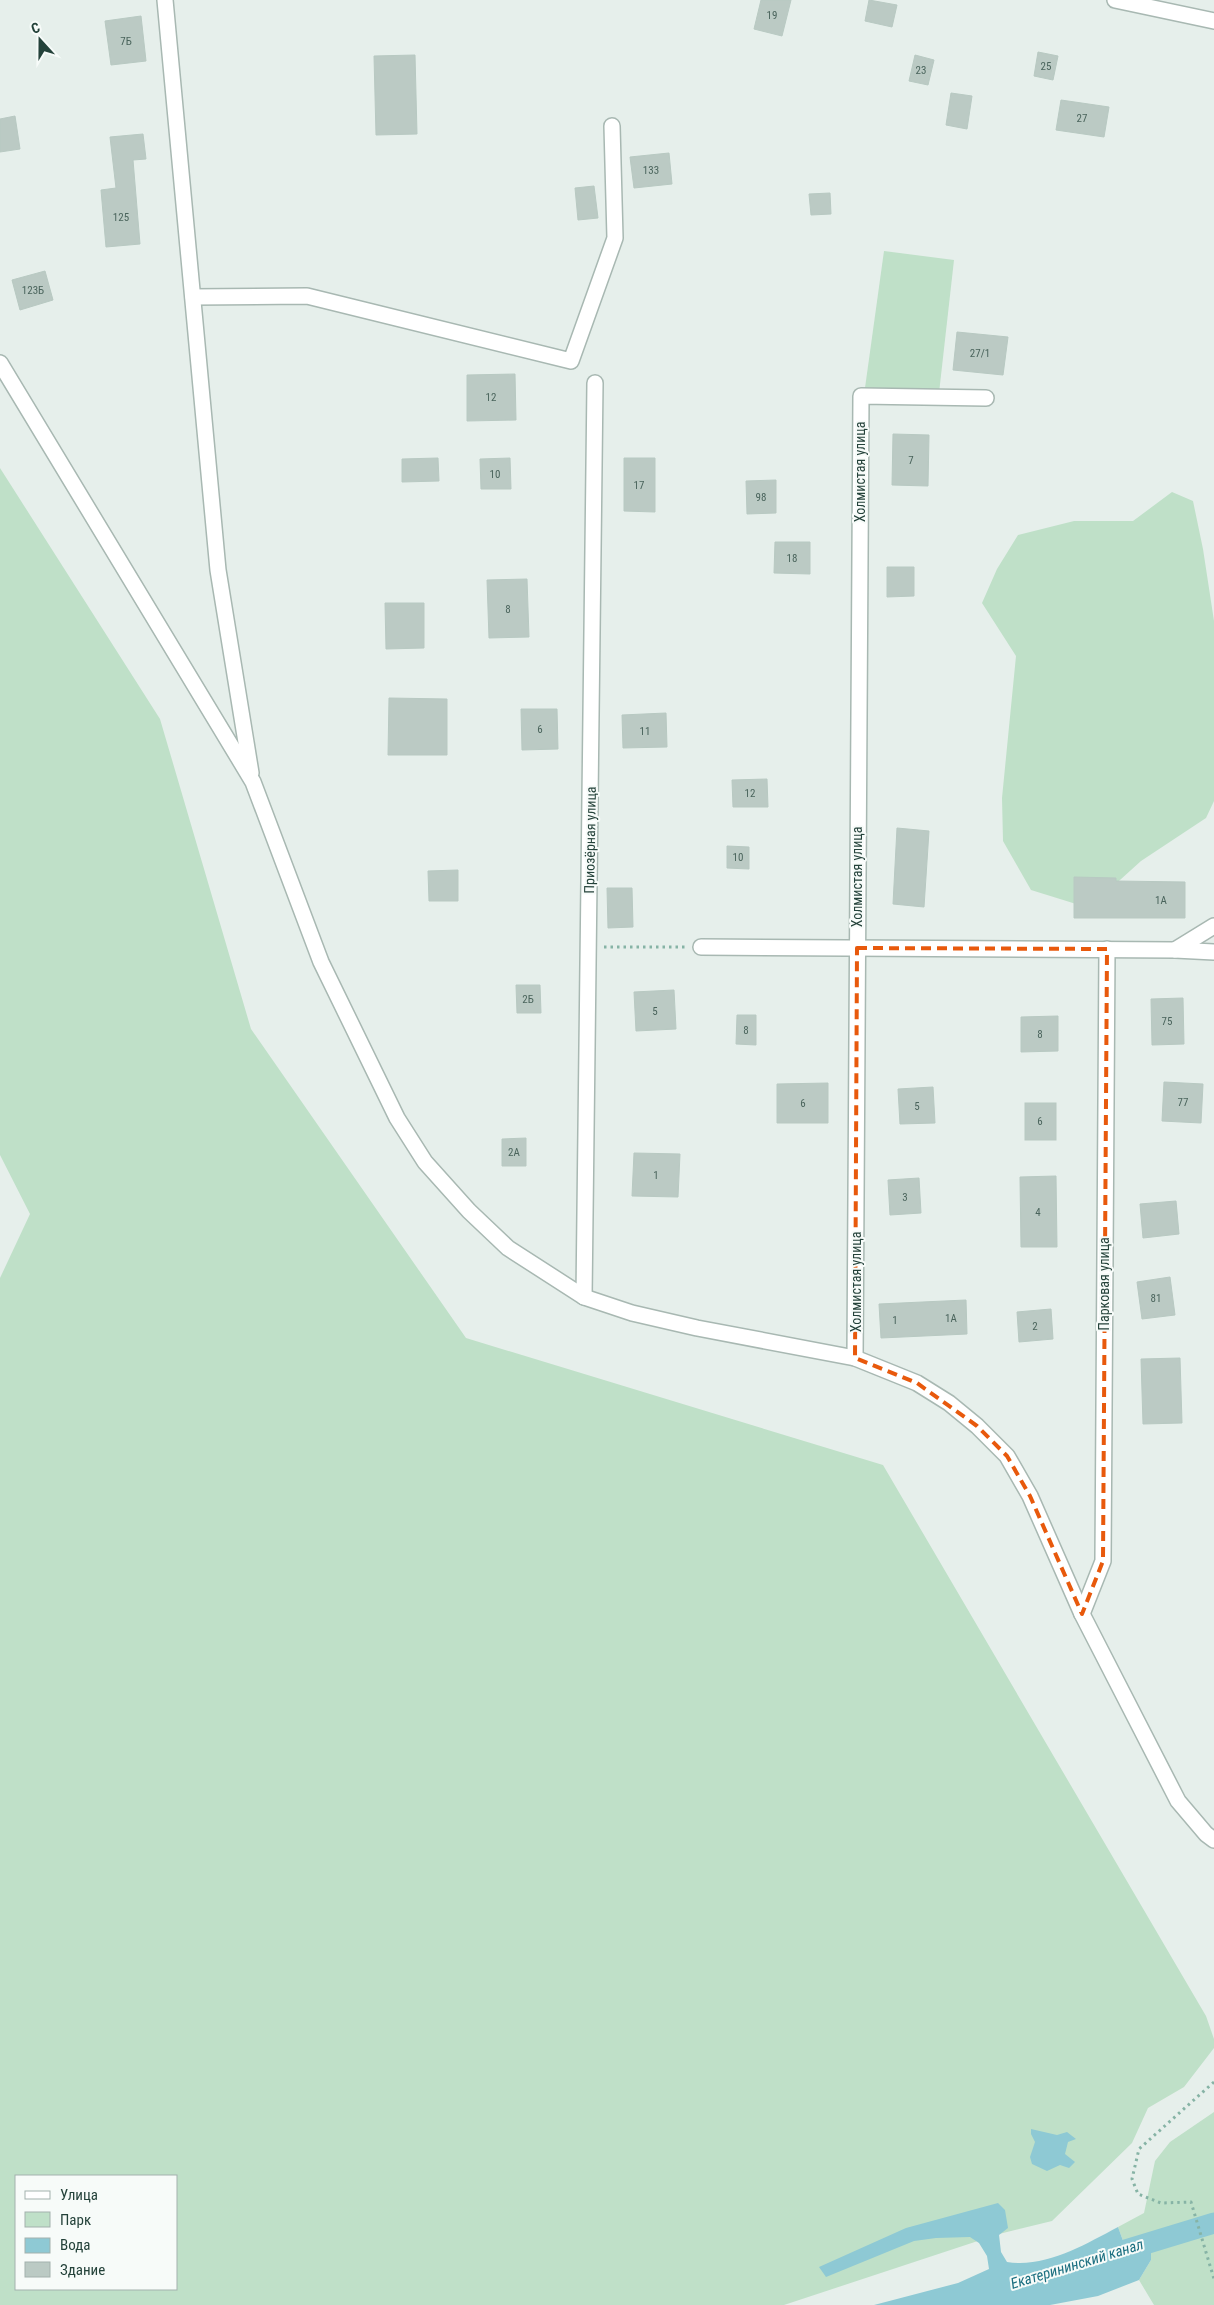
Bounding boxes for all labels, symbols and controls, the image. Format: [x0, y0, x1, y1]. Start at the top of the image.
house number: 19 [767, 9, 777, 22]
north arrow [15, 15, 65, 65]
text: С [29, 19, 42, 37]
house number: 7Б [120, 35, 132, 48]
house number: 25 [1041, 60, 1051, 73]
house number: 23 [916, 64, 926, 77]
house number: 27 [1077, 112, 1087, 125]
house number: 133 [643, 164, 659, 177]
house number: 125 [113, 211, 129, 224]
house number: 123Б [22, 284, 44, 297]
house number: 27/1 [970, 347, 990, 360]
house number: 12 [486, 391, 496, 404]
street label: Холмистая улица [852, 422, 868, 522]
house number: 7 [908, 454, 914, 467]
house number: 10 [490, 468, 500, 481]
house number: 17 [634, 479, 644, 492]
house number: 98 [756, 491, 766, 504]
house number: 18 [787, 552, 797, 565]
house number: 8 [505, 603, 511, 616]
house number: 6 [537, 723, 543, 736]
house number: 11 [640, 725, 650, 738]
street label: Приозёрная улица [581, 786, 599, 894]
house number: 12 [745, 787, 755, 800]
street label: Холмистая улица [849, 827, 865, 927]
house number: 10 [733, 851, 743, 864]
house number: 1А [1155, 894, 1168, 907]
house number: 2Б [522, 993, 534, 1006]
house number: 5 [652, 1005, 658, 1018]
house number: 75 [1162, 1015, 1172, 1028]
house number: 8 [743, 1024, 749, 1037]
house number: 8 [1037, 1028, 1043, 1041]
house number: 77 [1178, 1096, 1188, 1109]
house number: 6 [800, 1097, 806, 1110]
house number: 5 [914, 1100, 920, 1113]
house number: 6 [1037, 1115, 1043, 1128]
house number: 2А [508, 1146, 521, 1159]
house number: 1 [653, 1169, 659, 1182]
house number: 3 [902, 1191, 908, 1204]
house number: 4 [1035, 1206, 1041, 1219]
street label: Холмистая улица [848, 1232, 864, 1332]
street label: Парковая улица [1096, 1237, 1112, 1331]
house number: 81 [1151, 1292, 1161, 1305]
house number: 1А [945, 1312, 958, 1325]
house number: 1 [892, 1314, 898, 1327]
house number: 2 [1032, 1320, 1038, 1333]
legend [15, 2175, 178, 2290]
text: Улица [60, 2186, 98, 2204]
text: Парк [60, 2211, 91, 2229]
water label: Екатерининский канал [1008, 2235, 1146, 2293]
text: Вода [60, 2236, 90, 2254]
text: Здание [60, 2261, 105, 2279]

